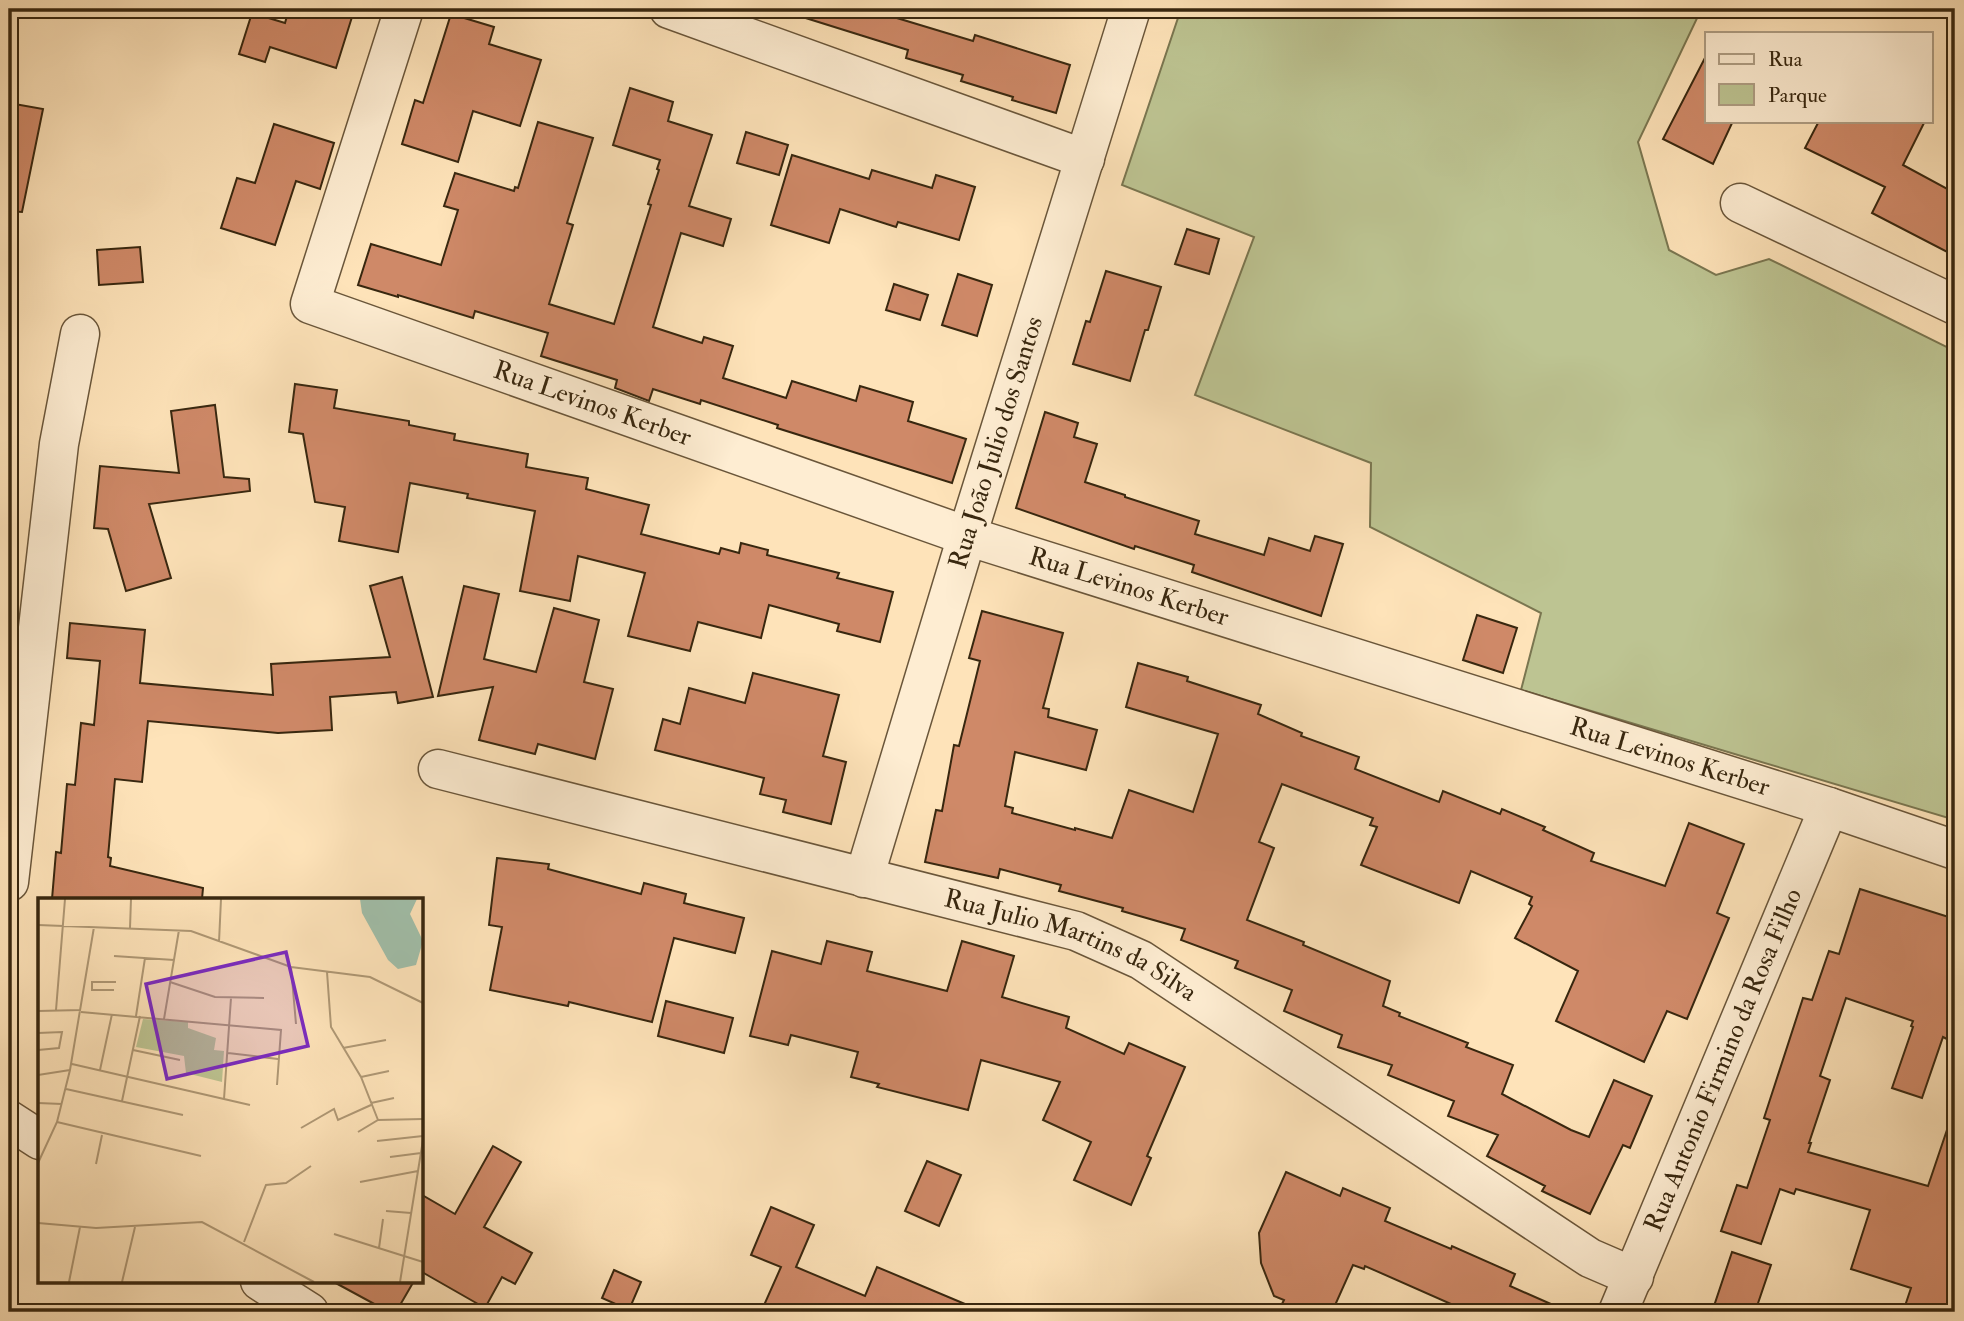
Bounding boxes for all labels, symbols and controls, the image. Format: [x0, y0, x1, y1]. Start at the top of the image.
legend [1705, 32, 1932, 122]
text: Rua [1768, 46, 1803, 73]
text: Parque [1768, 82, 1827, 109]
street label: Rua João Julio dos Santos [942, 313, 1050, 572]
street label: Rua Levinos Kerber [489, 354, 696, 453]
street label: Rua Levinos Kerber [1025, 540, 1233, 633]
street label: Rua Levinos Kerber [1566, 710, 1774, 803]
street label: Rua Julio Martins da Silva [941, 882, 1203, 1009]
street label: Rua Antonio Firmino da Rosa Filho [1637, 884, 1809, 1236]
inset map [38, 898, 424, 1282]

